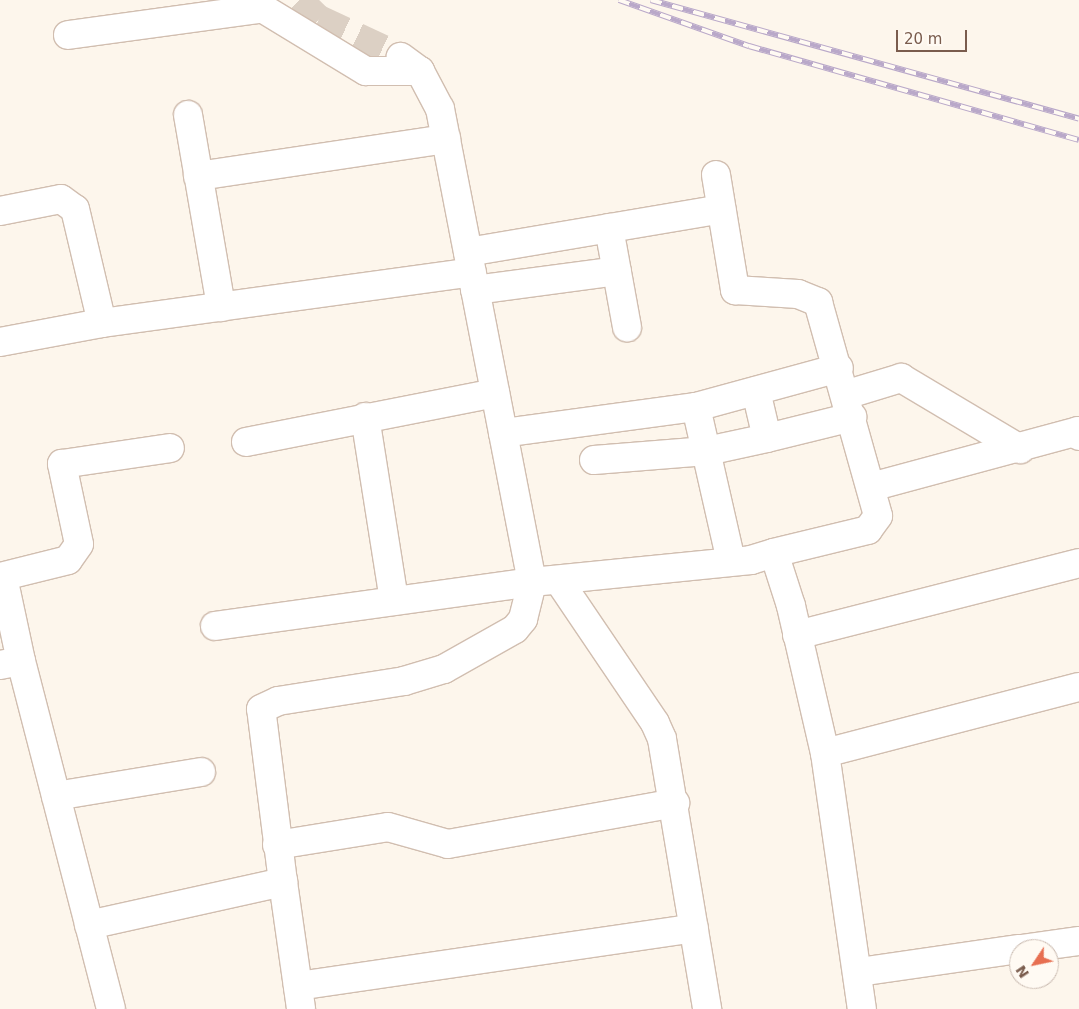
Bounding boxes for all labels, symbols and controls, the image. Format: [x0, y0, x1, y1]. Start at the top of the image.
scale bar [899, 20, 970, 52]
text: 20 m [904, 30, 942, 48]
north arrow [1009, 939, 1059, 989]
text: N [1012, 962, 1032, 981]

